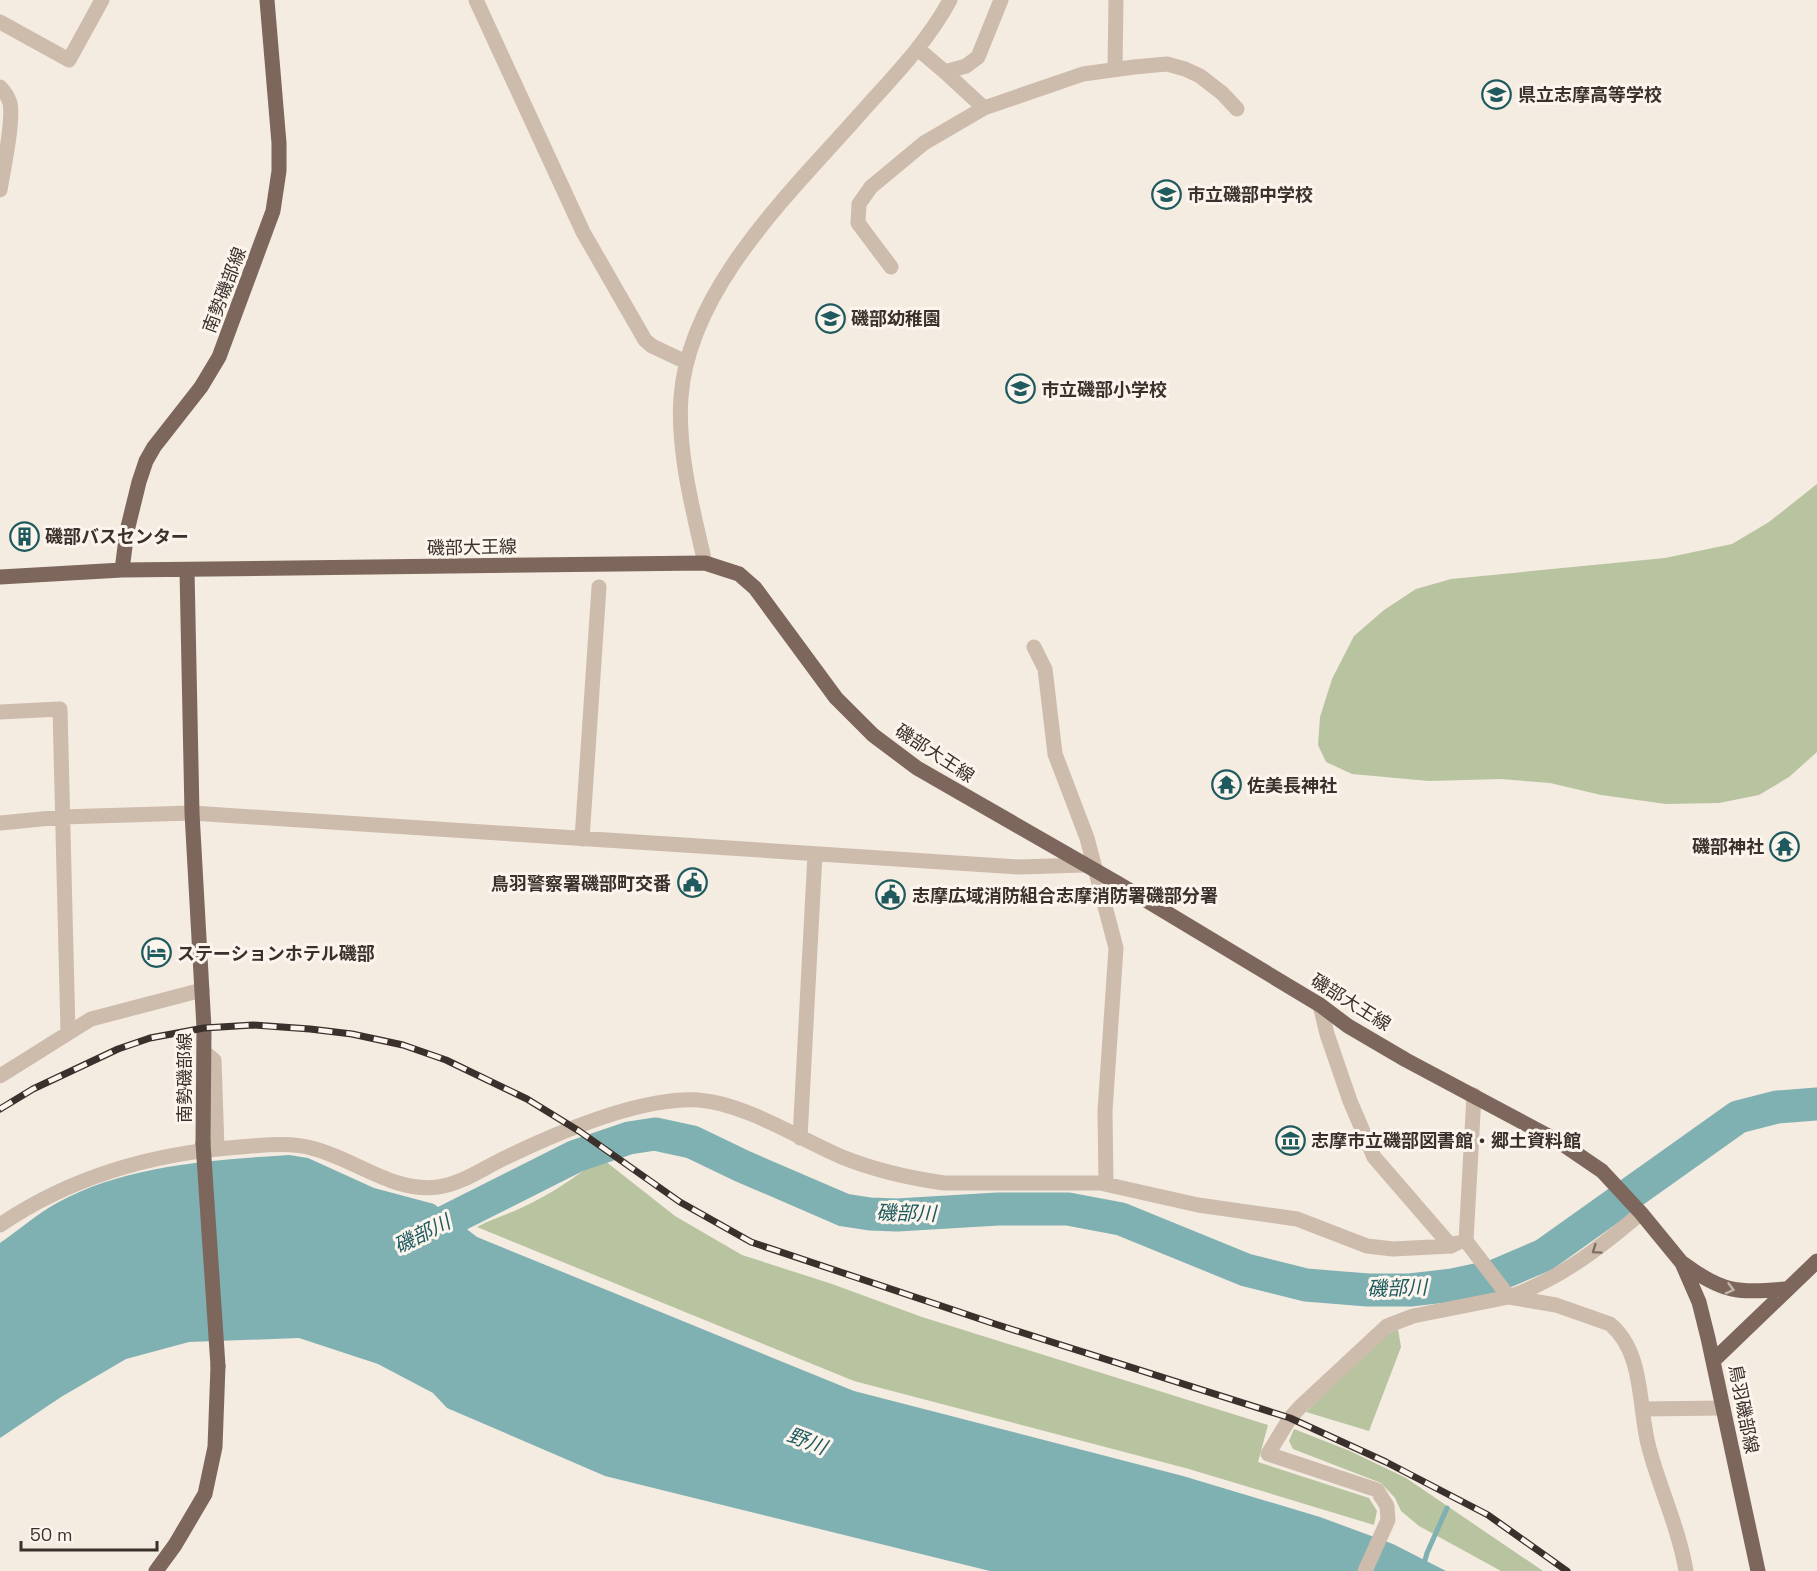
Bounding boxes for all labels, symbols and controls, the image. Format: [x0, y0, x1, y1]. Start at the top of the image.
school or university icon: 県立志摩高等学校 [1481, 78, 1513, 110]
place label: 県立志摩高等学校 [1518, 83, 1662, 106]
school or university icon: 市立磯部中学校 [1150, 178, 1182, 210]
place label: 市立磯部中学校 [1187, 183, 1313, 206]
street label: 南勢磯部線 [197, 244, 251, 336]
school or university icon: 磯部幼稚園 [814, 302, 846, 334]
place label: 磯部幼稚園 [851, 307, 941, 330]
school or university icon: 市立磯部小学校 [1004, 373, 1036, 405]
place label: 市立磯部小学校 [1041, 378, 1167, 401]
building icon: 磯部バスセンター [8, 520, 40, 552]
place label: 磯部バスセンター [45, 525, 189, 548]
street label: 磯部大王線 [427, 535, 517, 559]
street label: 磯部大王線 [891, 719, 979, 787]
temple icon: 佐美長神社 [1210, 769, 1242, 801]
place label: 佐美長神社 [1247, 774, 1337, 797]
temple icon: 磯部神社 [1769, 830, 1801, 862]
place label: 磯部神社 [1692, 835, 1764, 858]
public building icon: 鳥羽警察署磯部町交番 [676, 867, 708, 899]
place label: 鳥羽警察署磯部町交番 [491, 872, 671, 895]
public building icon: 志摩広域消防組合志摩消防署磯部分署 [875, 879, 907, 911]
place label: 志摩広域消防組合志摩消防署磯部分署 [912, 884, 1218, 907]
hotel icon: ステーションホテル磯部 [140, 937, 172, 969]
place label: ステーションホテル磯部 [177, 942, 375, 965]
street label: 磯部大王線 [1307, 968, 1395, 1036]
street label: 南勢磯部線 [173, 1033, 196, 1123]
museum icon: 志摩市立磯部図書館・郷土資料館 [1274, 1124, 1306, 1156]
place label: 志摩市立磯部図書館・郷土資料館 [1311, 1129, 1581, 1152]
water label: 磯部川 [876, 1199, 938, 1227]
water label: 磯部川 [389, 1208, 456, 1259]
one-way arrow [1591, 1243, 1602, 1254]
water label: 磯部川 [1367, 1274, 1429, 1302]
one-way arrow [1725, 1282, 1735, 1295]
street label: 鳥羽磯部線 [1724, 1363, 1764, 1455]
water label: 野川 [784, 1422, 832, 1461]
scale bar [21, 1514, 158, 1552]
text: 50 m [30, 1523, 72, 1546]

